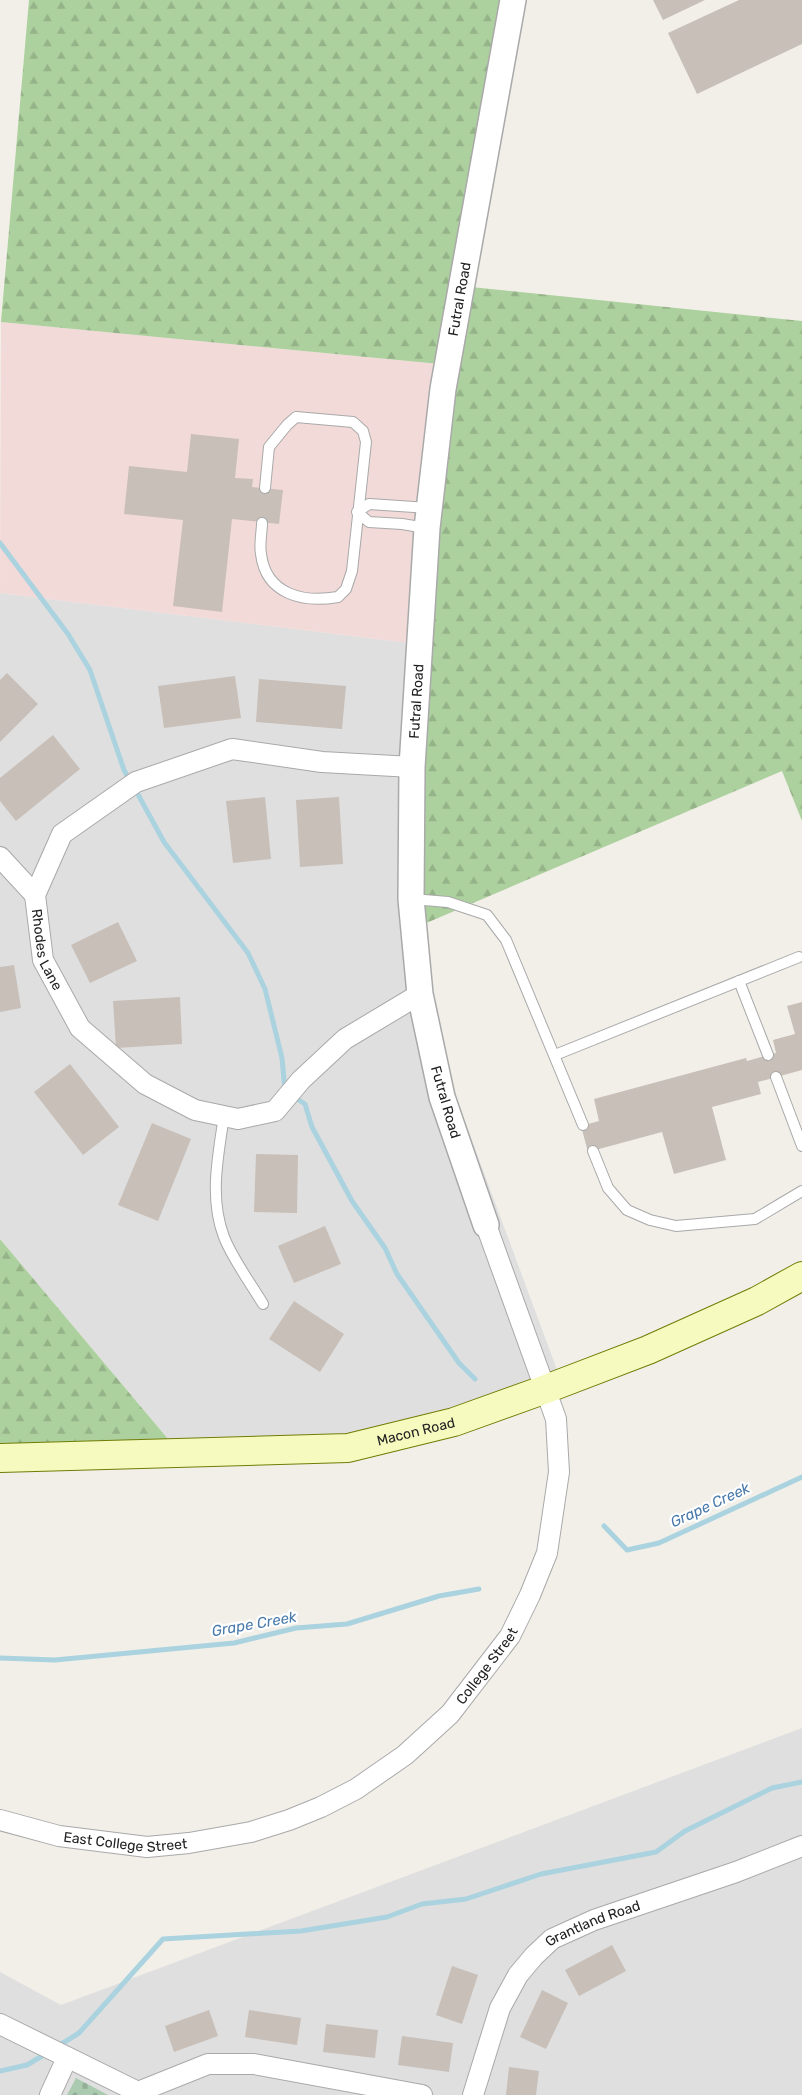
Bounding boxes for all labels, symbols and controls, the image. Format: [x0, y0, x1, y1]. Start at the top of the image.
street label: Futral Road [445, 261, 475, 337]
street label: Futral Road [406, 663, 427, 739]
street label: Rhodes Lane [28, 908, 66, 993]
street label: Futral Road [427, 1064, 464, 1140]
street label: Macon Road [375, 1414, 457, 1450]
water label: Grape Creek [667, 1479, 753, 1531]
water label: Grape Creek [210, 1608, 298, 1640]
street label: College Street [453, 1624, 522, 1708]
street label: East College Street [62, 1829, 189, 1856]
street label: Grantland Road [542, 1897, 642, 1950]

